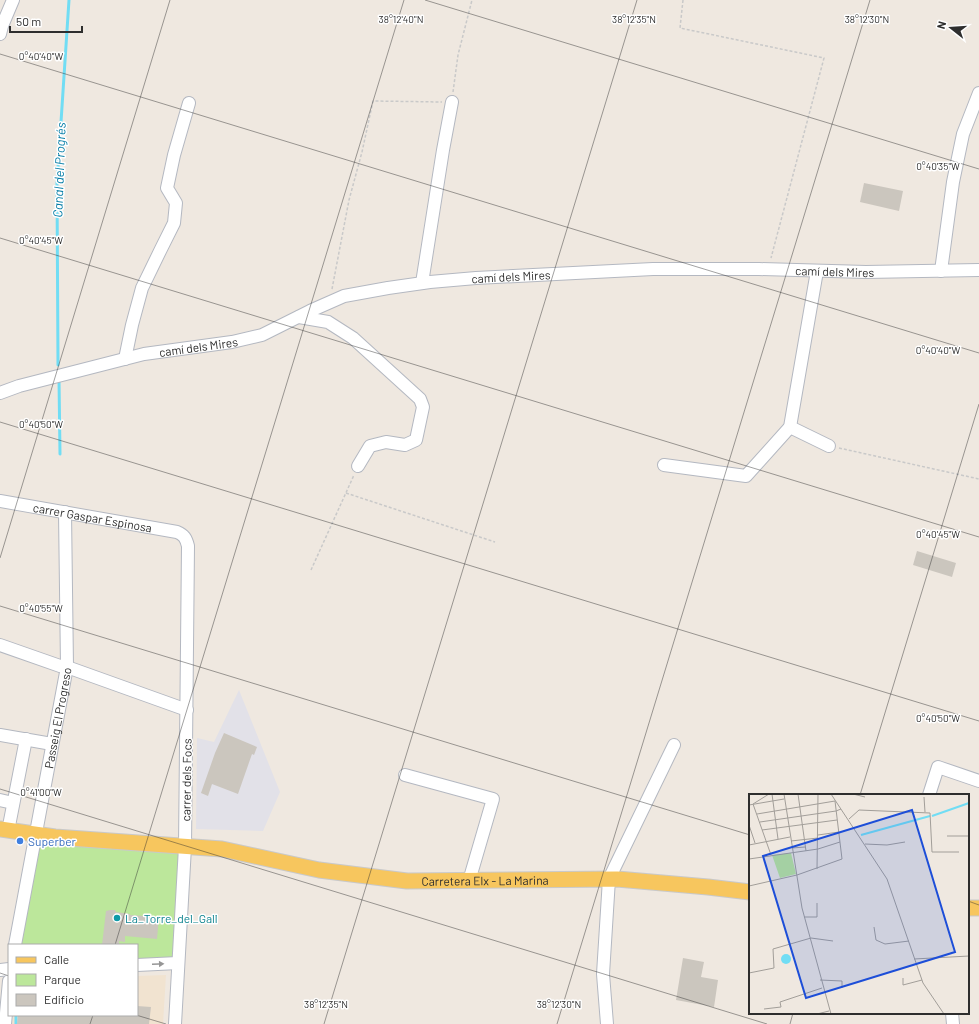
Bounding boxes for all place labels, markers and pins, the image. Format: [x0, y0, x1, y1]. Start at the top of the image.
place label: Superber [28, 834, 77, 848]
marker: Superber [15, 836, 25, 846]
place label: La_Torre_del_Gall [125, 911, 218, 925]
marker: La_Torre_del_Gall [112, 913, 122, 923]

